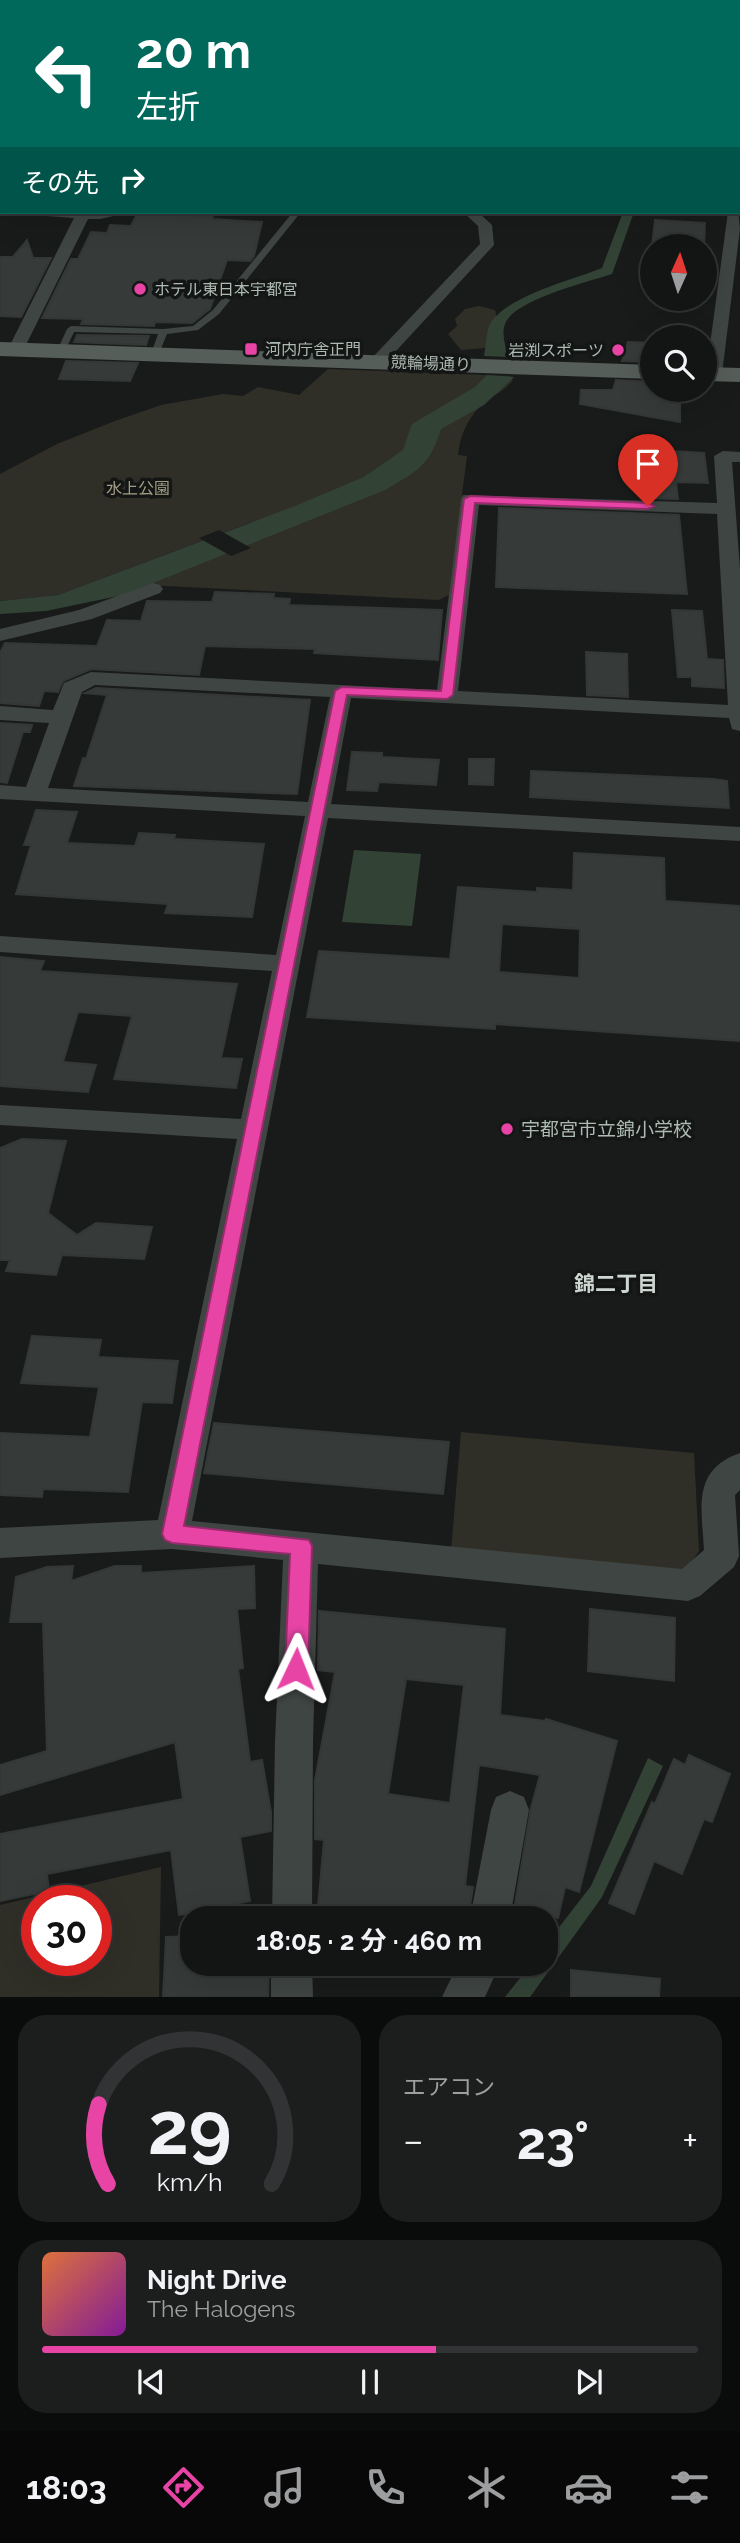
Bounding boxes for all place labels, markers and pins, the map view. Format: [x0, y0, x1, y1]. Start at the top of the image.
place label: ホテル東日本宇都宮 [154, 280, 298, 299]
marker: ホテル東日本宇都宮 [132, 281, 148, 297]
place label: 河内庁舎正門 [265, 340, 361, 359]
marker: 河内庁舎正門 [243, 341, 259, 357]
place label: 岩渕スポーツ [508, 341, 604, 360]
marker: 岩渕スポーツ [610, 342, 626, 358]
pin [618, 434, 678, 506]
place label: 宇都宮市立錦小学校 [521, 1118, 692, 1140]
marker: 宇都宮市立錦小学校 [499, 1121, 515, 1137]

